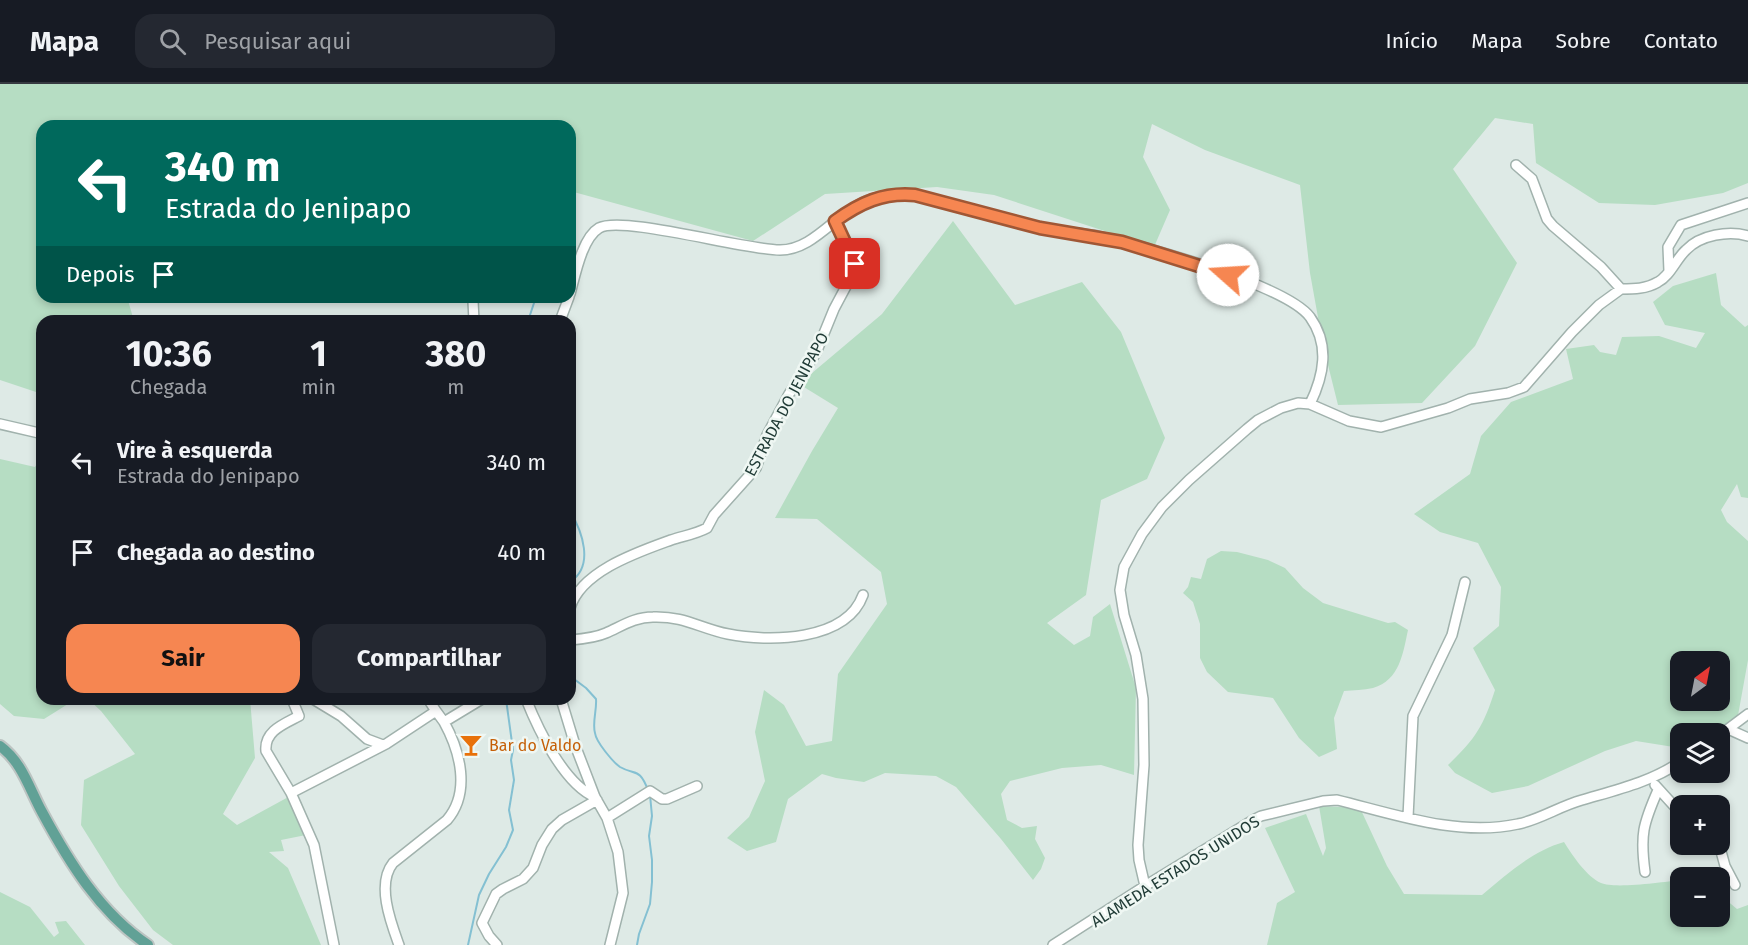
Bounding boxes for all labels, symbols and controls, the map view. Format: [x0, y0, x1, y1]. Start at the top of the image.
search box [135, 14, 555, 68]
text: Mapa [30, 25, 99, 58]
icon: search [156, 25, 189, 58]
text: Pesquisar aqui [204, 28, 351, 55]
text: Início [1385, 28, 1438, 54]
text: Mapa [1471, 28, 1523, 54]
text: Sobre [1556, 28, 1611, 54]
text: Contato [1644, 28, 1718, 54]
text: 340 m [165, 142, 281, 192]
icon: left [66, 144, 144, 222]
text: Estrada do Jenipapo [165, 193, 412, 225]
pin [829, 238, 880, 289]
position arrow [1196, 243, 1260, 307]
icon: arrive [838, 247, 871, 280]
icon: arrive [147, 258, 180, 291]
text: Depois [66, 261, 135, 288]
street label: ESTRADA DO JENIPAPO [740, 329, 832, 479]
text: 10:36 [126, 332, 212, 376]
text: 1 [310, 332, 327, 376]
text: 380 [426, 332, 486, 376]
text: Chegada [130, 375, 207, 399]
text: min [301, 375, 336, 399]
text: m [447, 375, 465, 399]
text: Vire à esquerda [117, 437, 273, 464]
icon: left [66, 446, 99, 479]
text: 340 m [486, 449, 546, 476]
text: Estrada do Jenipapo [117, 464, 300, 488]
icon: arrive [66, 536, 99, 569]
text: Chegada ao destino [117, 539, 315, 566]
text: 40 m [497, 539, 546, 566]
button: Sair [66, 624, 300, 693]
button: Compartilhar [312, 624, 546, 693]
north arrow [1670, 651, 1730, 711]
map controls [1670, 651, 1730, 927]
button: layers [1670, 723, 1730, 783]
bar icon: Bar do Valdo [458, 732, 484, 758]
place label: Bar do Valdo [489, 736, 581, 755]
button: + [1670, 795, 1730, 855]
street label: ALAMEDA ESTADOS UNIDOS [1088, 812, 1263, 931]
button: − [1670, 867, 1730, 927]

